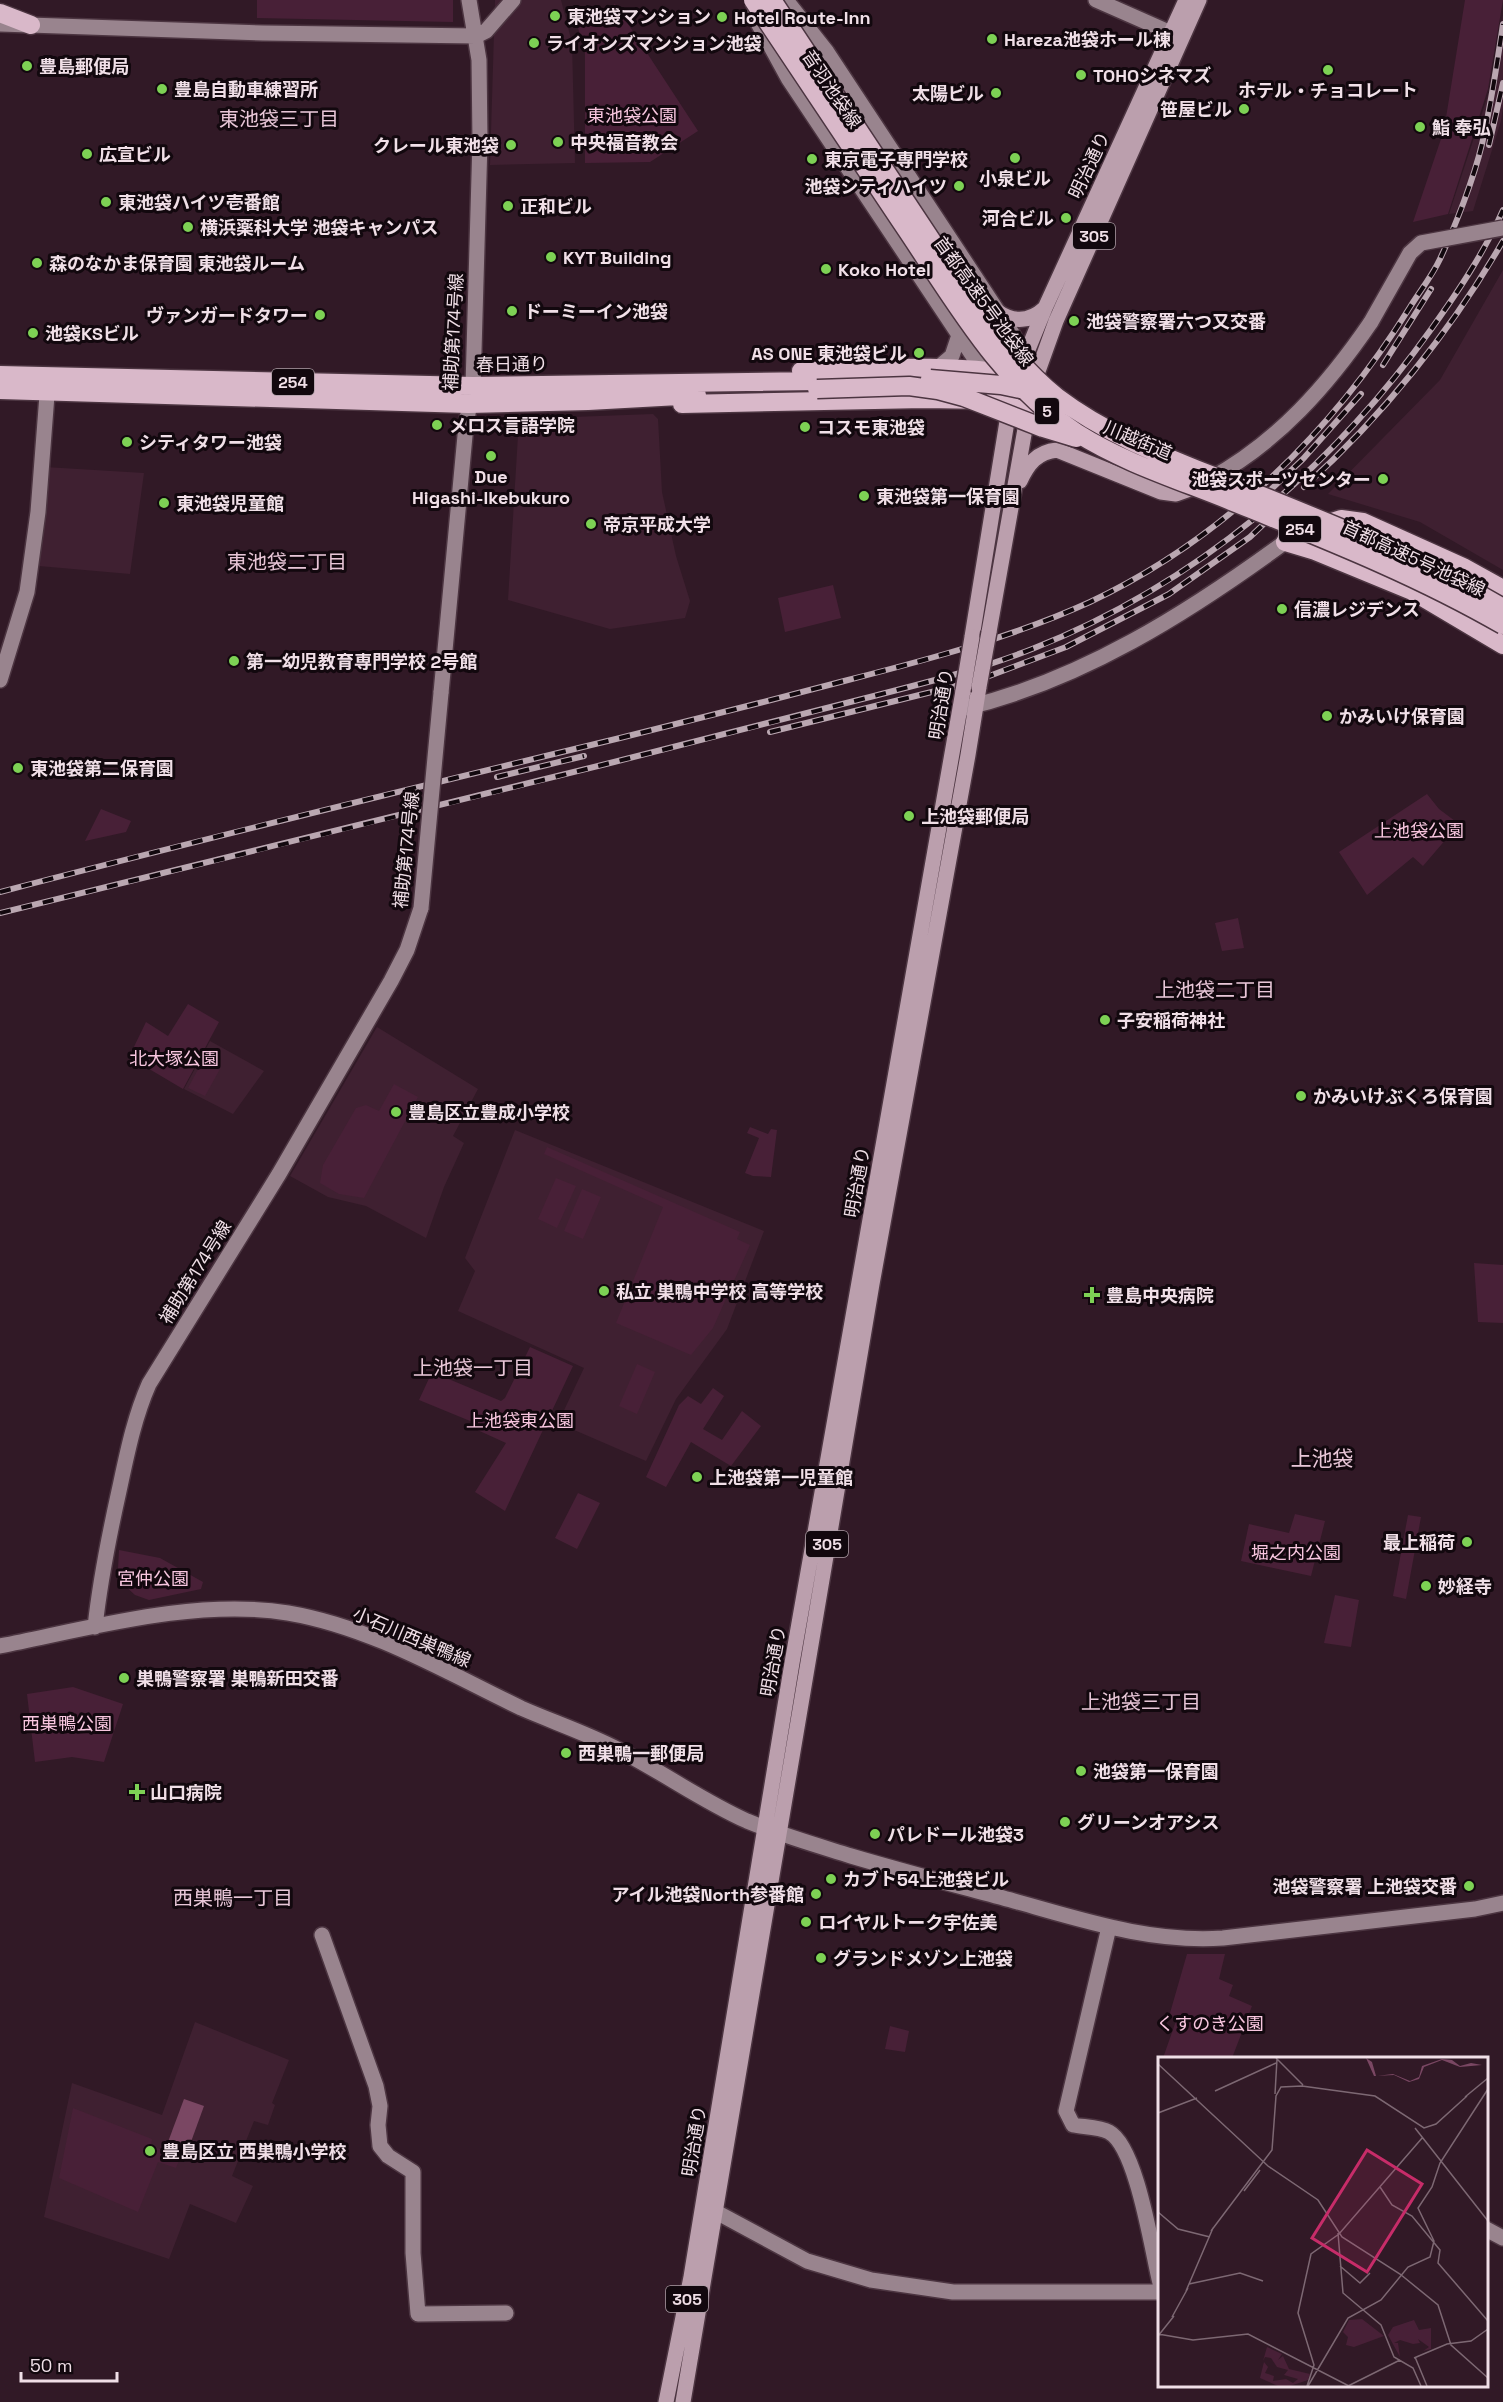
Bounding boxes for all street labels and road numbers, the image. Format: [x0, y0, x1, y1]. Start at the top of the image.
street label: 音羽池袋線 [797, 45, 867, 133]
street label: 明治通り [1063, 128, 1115, 202]
road number: 305 [1073, 223, 1115, 249]
street label: 首都高速5号池袋線 [929, 232, 1039, 370]
street label: 補助第174号線 [438, 273, 468, 391]
street label: 春日通り [476, 352, 548, 376]
road number: 254 [272, 369, 314, 395]
road number: 5 [1035, 398, 1059, 424]
street label: 川越街道 [1100, 415, 1176, 465]
street label: 首都高速5号池袋線 [1339, 515, 1489, 601]
road number: 254 [1279, 516, 1321, 542]
street label: 明治通り [924, 667, 958, 741]
street label: 補助第174号線 [388, 790, 424, 910]
street label: 明治通り [839, 1145, 875, 1219]
street label: 補助第174号線 [154, 1216, 236, 1328]
road number: 305 [806, 1531, 848, 1557]
street label: 小石川西巣鴨線 [350, 1602, 474, 1672]
street label: 明治通り [755, 1624, 791, 1698]
street label: 明治通り [677, 2104, 711, 2178]
road number: 305 [666, 2286, 708, 2312]

